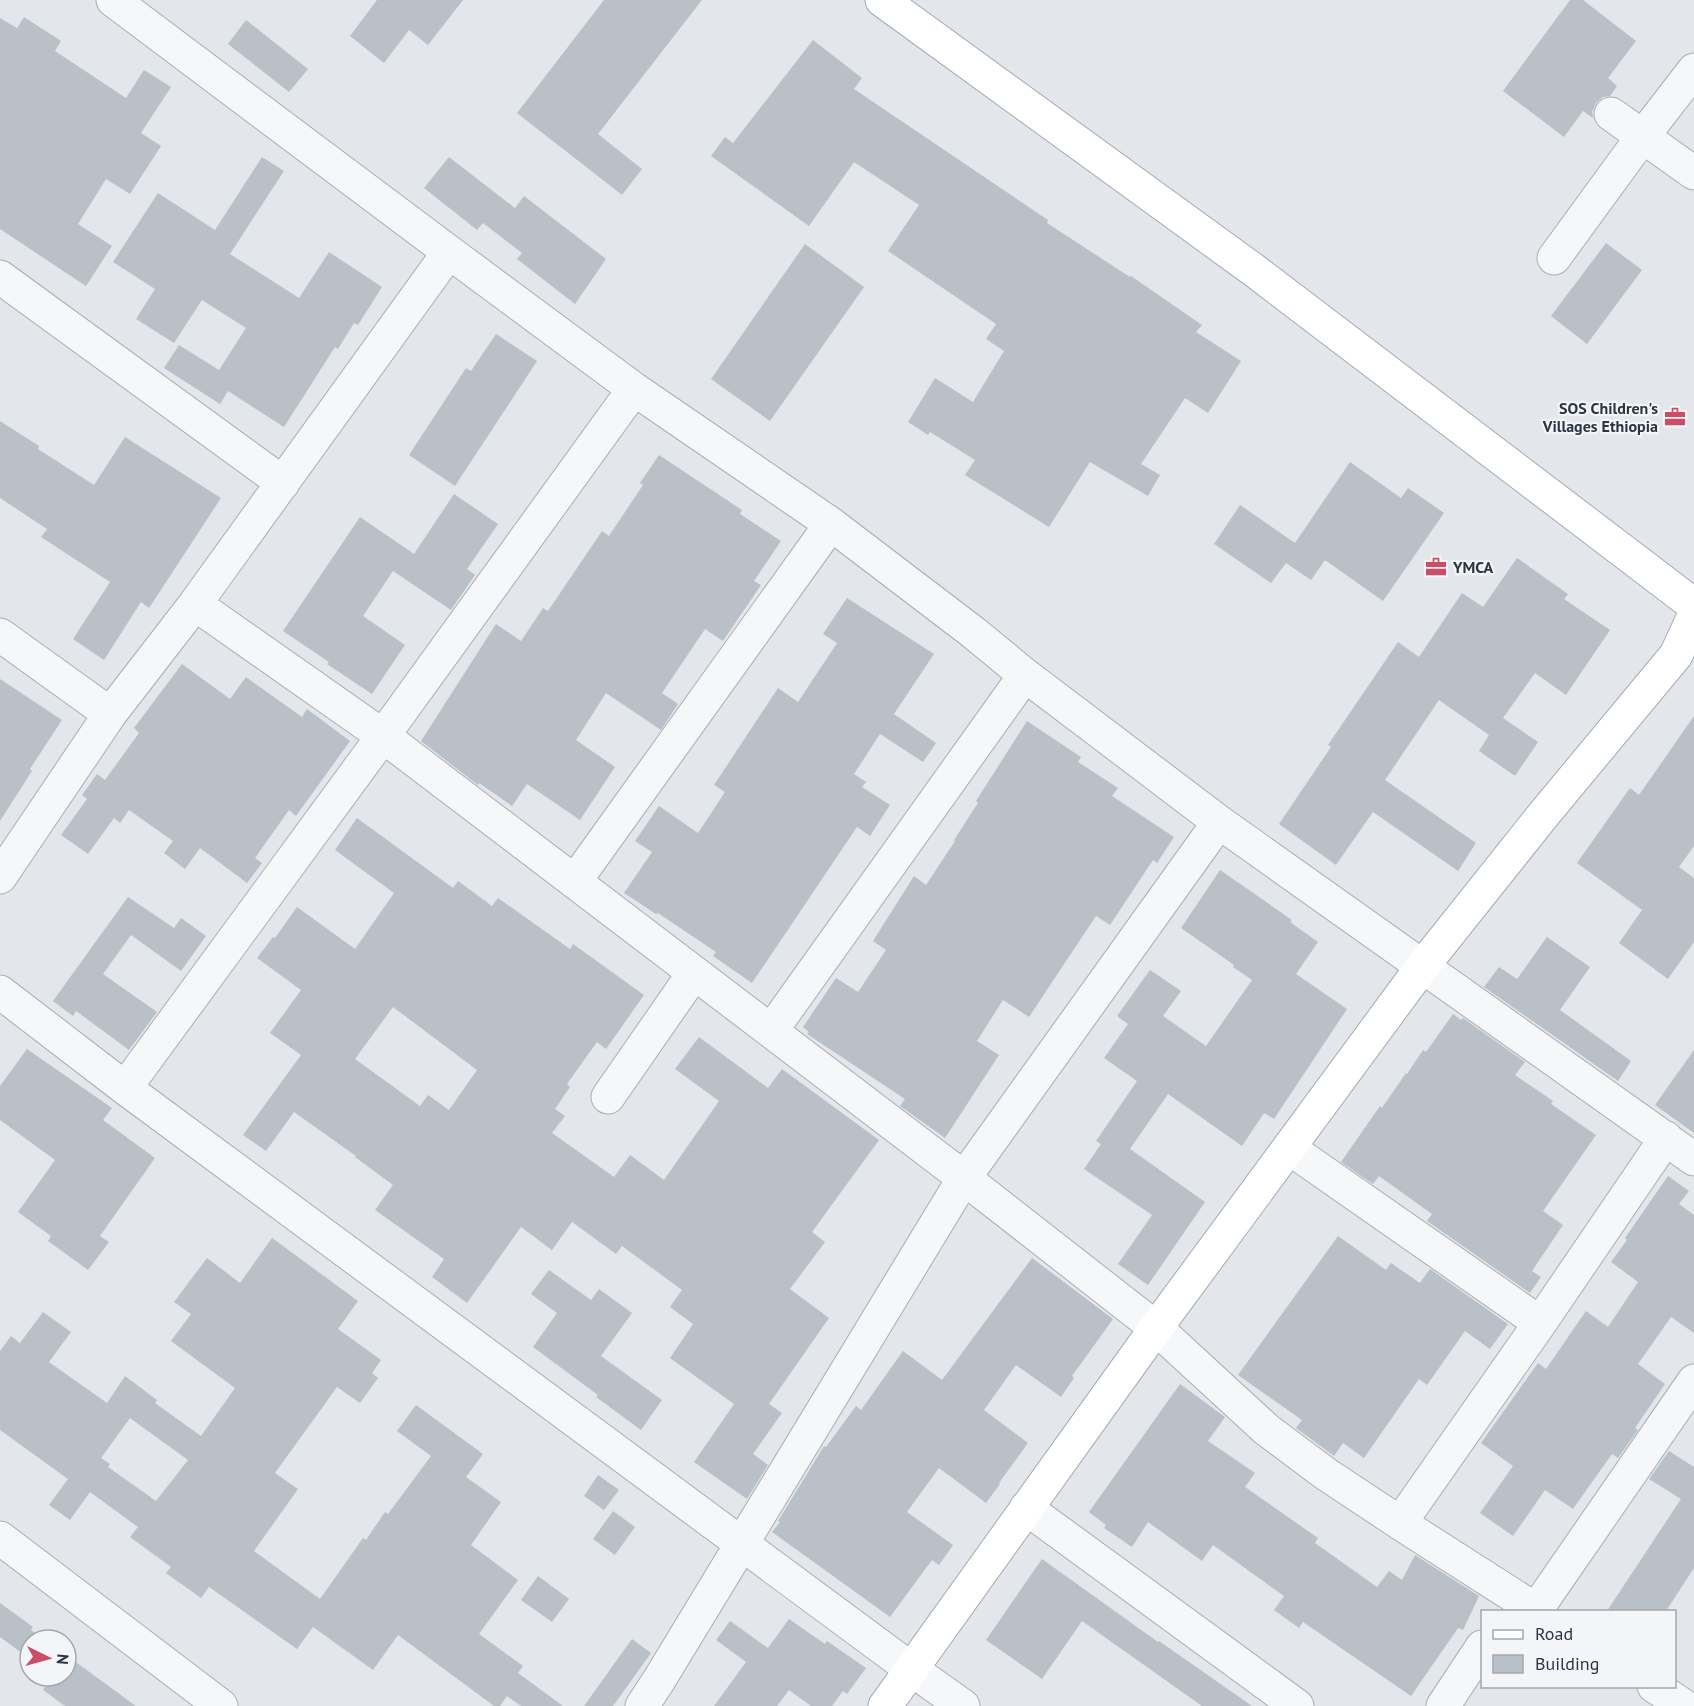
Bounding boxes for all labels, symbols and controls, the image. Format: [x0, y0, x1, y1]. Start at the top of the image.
place label: SOS Children's Villages Ethiopia [1542, 398, 1658, 436]
office icon: SOS Children's Villages Ethiopia [1663, 405, 1687, 429]
office icon: YMCA [1424, 555, 1448, 579]
place label: YMCA [1452, 557, 1494, 577]
legend [1481, 1610, 1676, 1688]
text: Road [1535, 1622, 1573, 1645]
north arrow [18, 1628, 78, 1688]
text: Building [1535, 1652, 1599, 1675]
text: N [53, 1653, 73, 1665]

